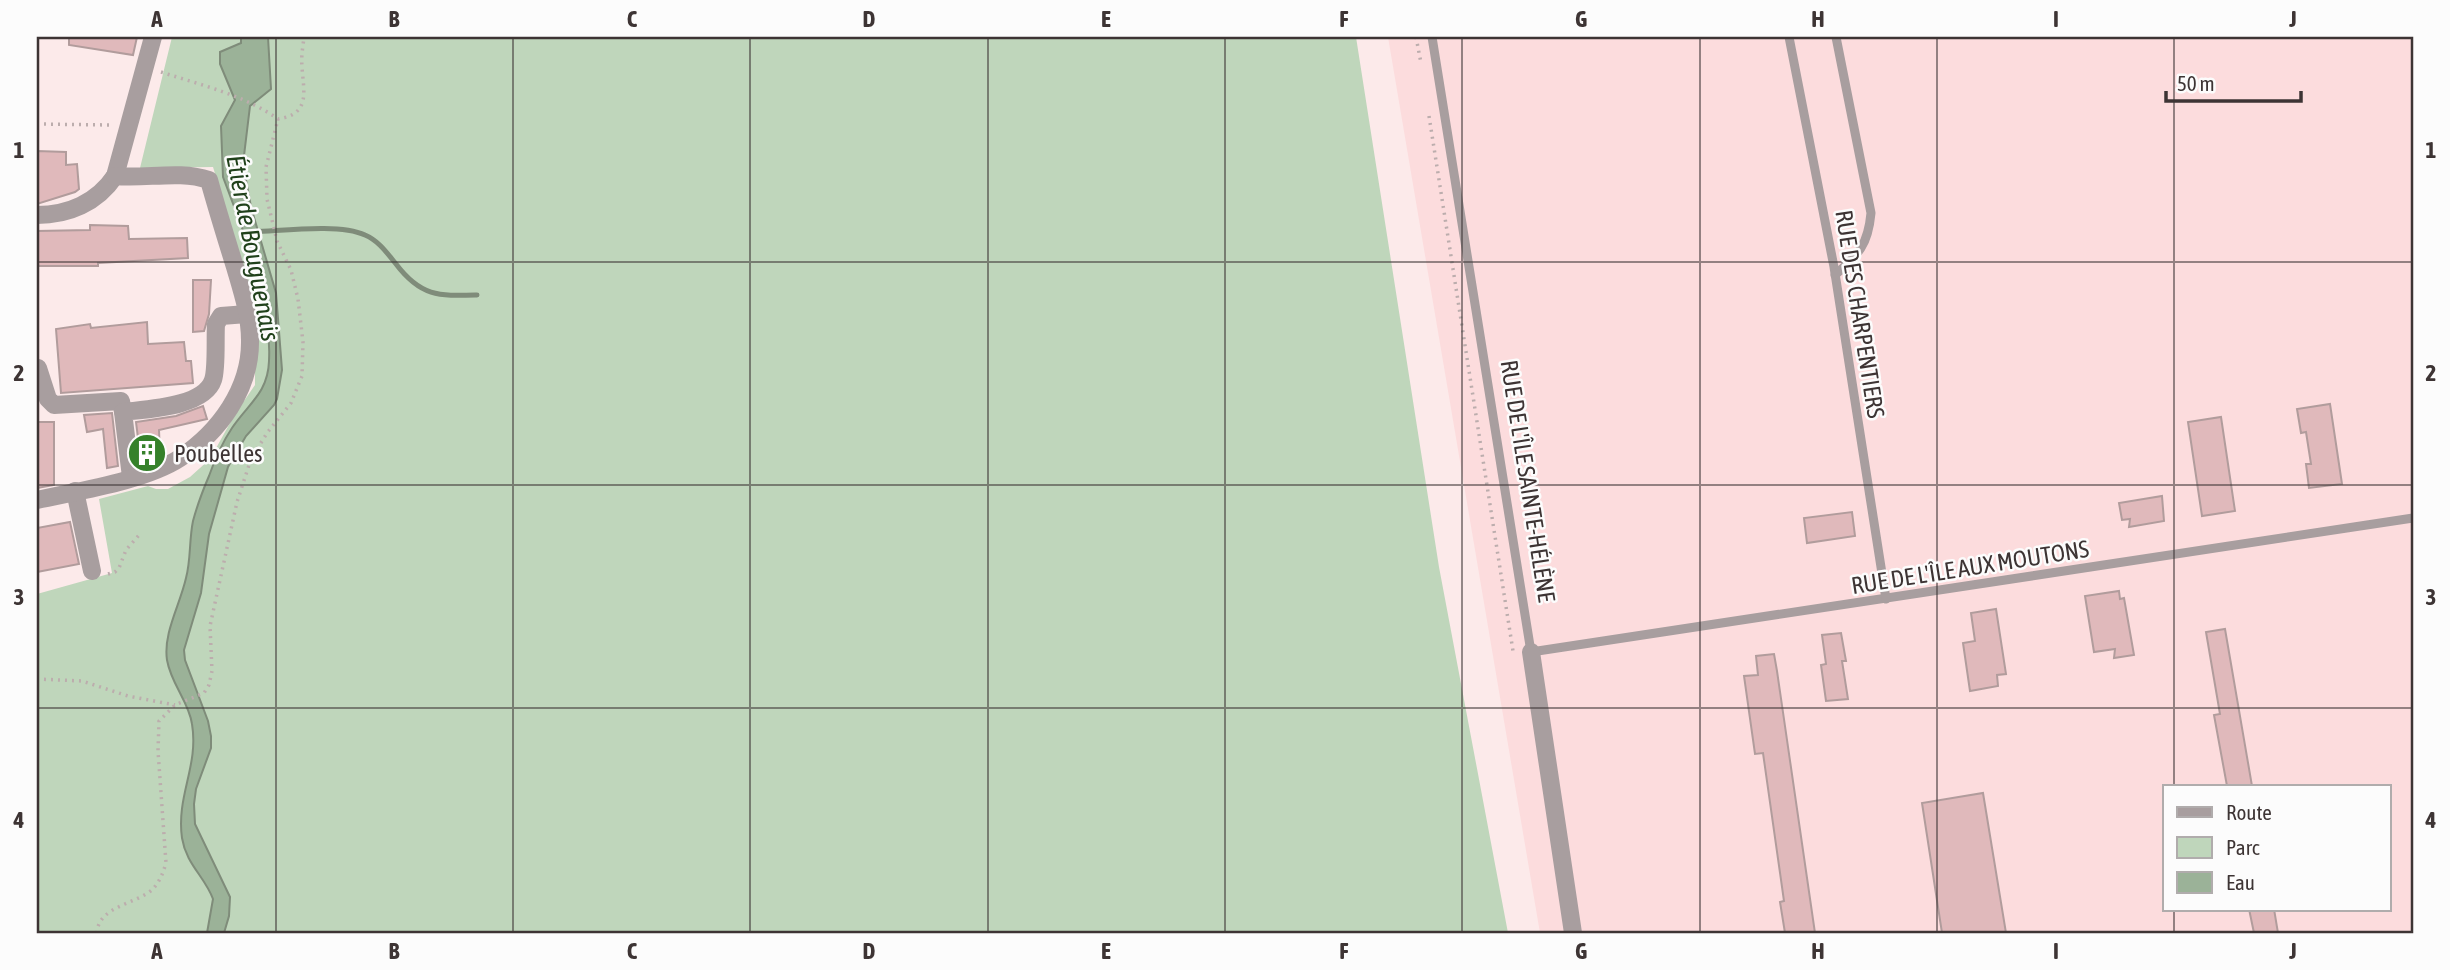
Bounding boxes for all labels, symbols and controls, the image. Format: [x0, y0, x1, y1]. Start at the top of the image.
text: A [150, 6, 163, 32]
text: B [389, 6, 400, 32]
text: C [627, 6, 638, 32]
text: D [863, 6, 876, 32]
text: E [1101, 6, 1111, 32]
text: F [1339, 6, 1349, 32]
text: G [1575, 6, 1587, 32]
text: H [1811, 6, 1825, 32]
text: I [2053, 6, 2059, 32]
text: J [2288, 6, 2297, 32]
scale bar [2166, 60, 2301, 104]
text: 50 m [2177, 71, 2215, 95]
text: 1 [14, 137, 25, 163]
text: 1 [2426, 137, 2437, 163]
water label: Étier de Bouguenais [220, 152, 286, 344]
street label: RUE DES CHARPENTIERS [1830, 208, 1890, 420]
street label: RUE DE L'ÎLE SAINTE-HÉLÈNE [1496, 358, 1560, 604]
text: 2 [14, 360, 24, 386]
text: 2 [2426, 360, 2436, 386]
building icon: Poubelles [126, 432, 168, 474]
place label: Poubelles [174, 440, 263, 467]
street label: RUE DE L'ÎLE AUX MOUTONS [1849, 535, 2091, 599]
text: 3 [14, 584, 24, 610]
text: 3 [2426, 584, 2436, 610]
legend [2163, 785, 2390, 911]
text: Route [2226, 800, 2272, 824]
text: 4 [13, 807, 25, 833]
text: 4 [2425, 807, 2437, 833]
text: Parc [2226, 835, 2260, 859]
text: Eau [2226, 870, 2255, 894]
text: A [150, 938, 163, 964]
text: B [389, 938, 400, 964]
text: C [627, 938, 638, 964]
text: D [863, 938, 876, 964]
text: E [1101, 938, 1111, 964]
text: F [1339, 938, 1349, 964]
text: G [1575, 938, 1587, 964]
text: H [1811, 938, 1825, 964]
text: I [2053, 938, 2059, 964]
text: J [2288, 938, 2297, 964]

